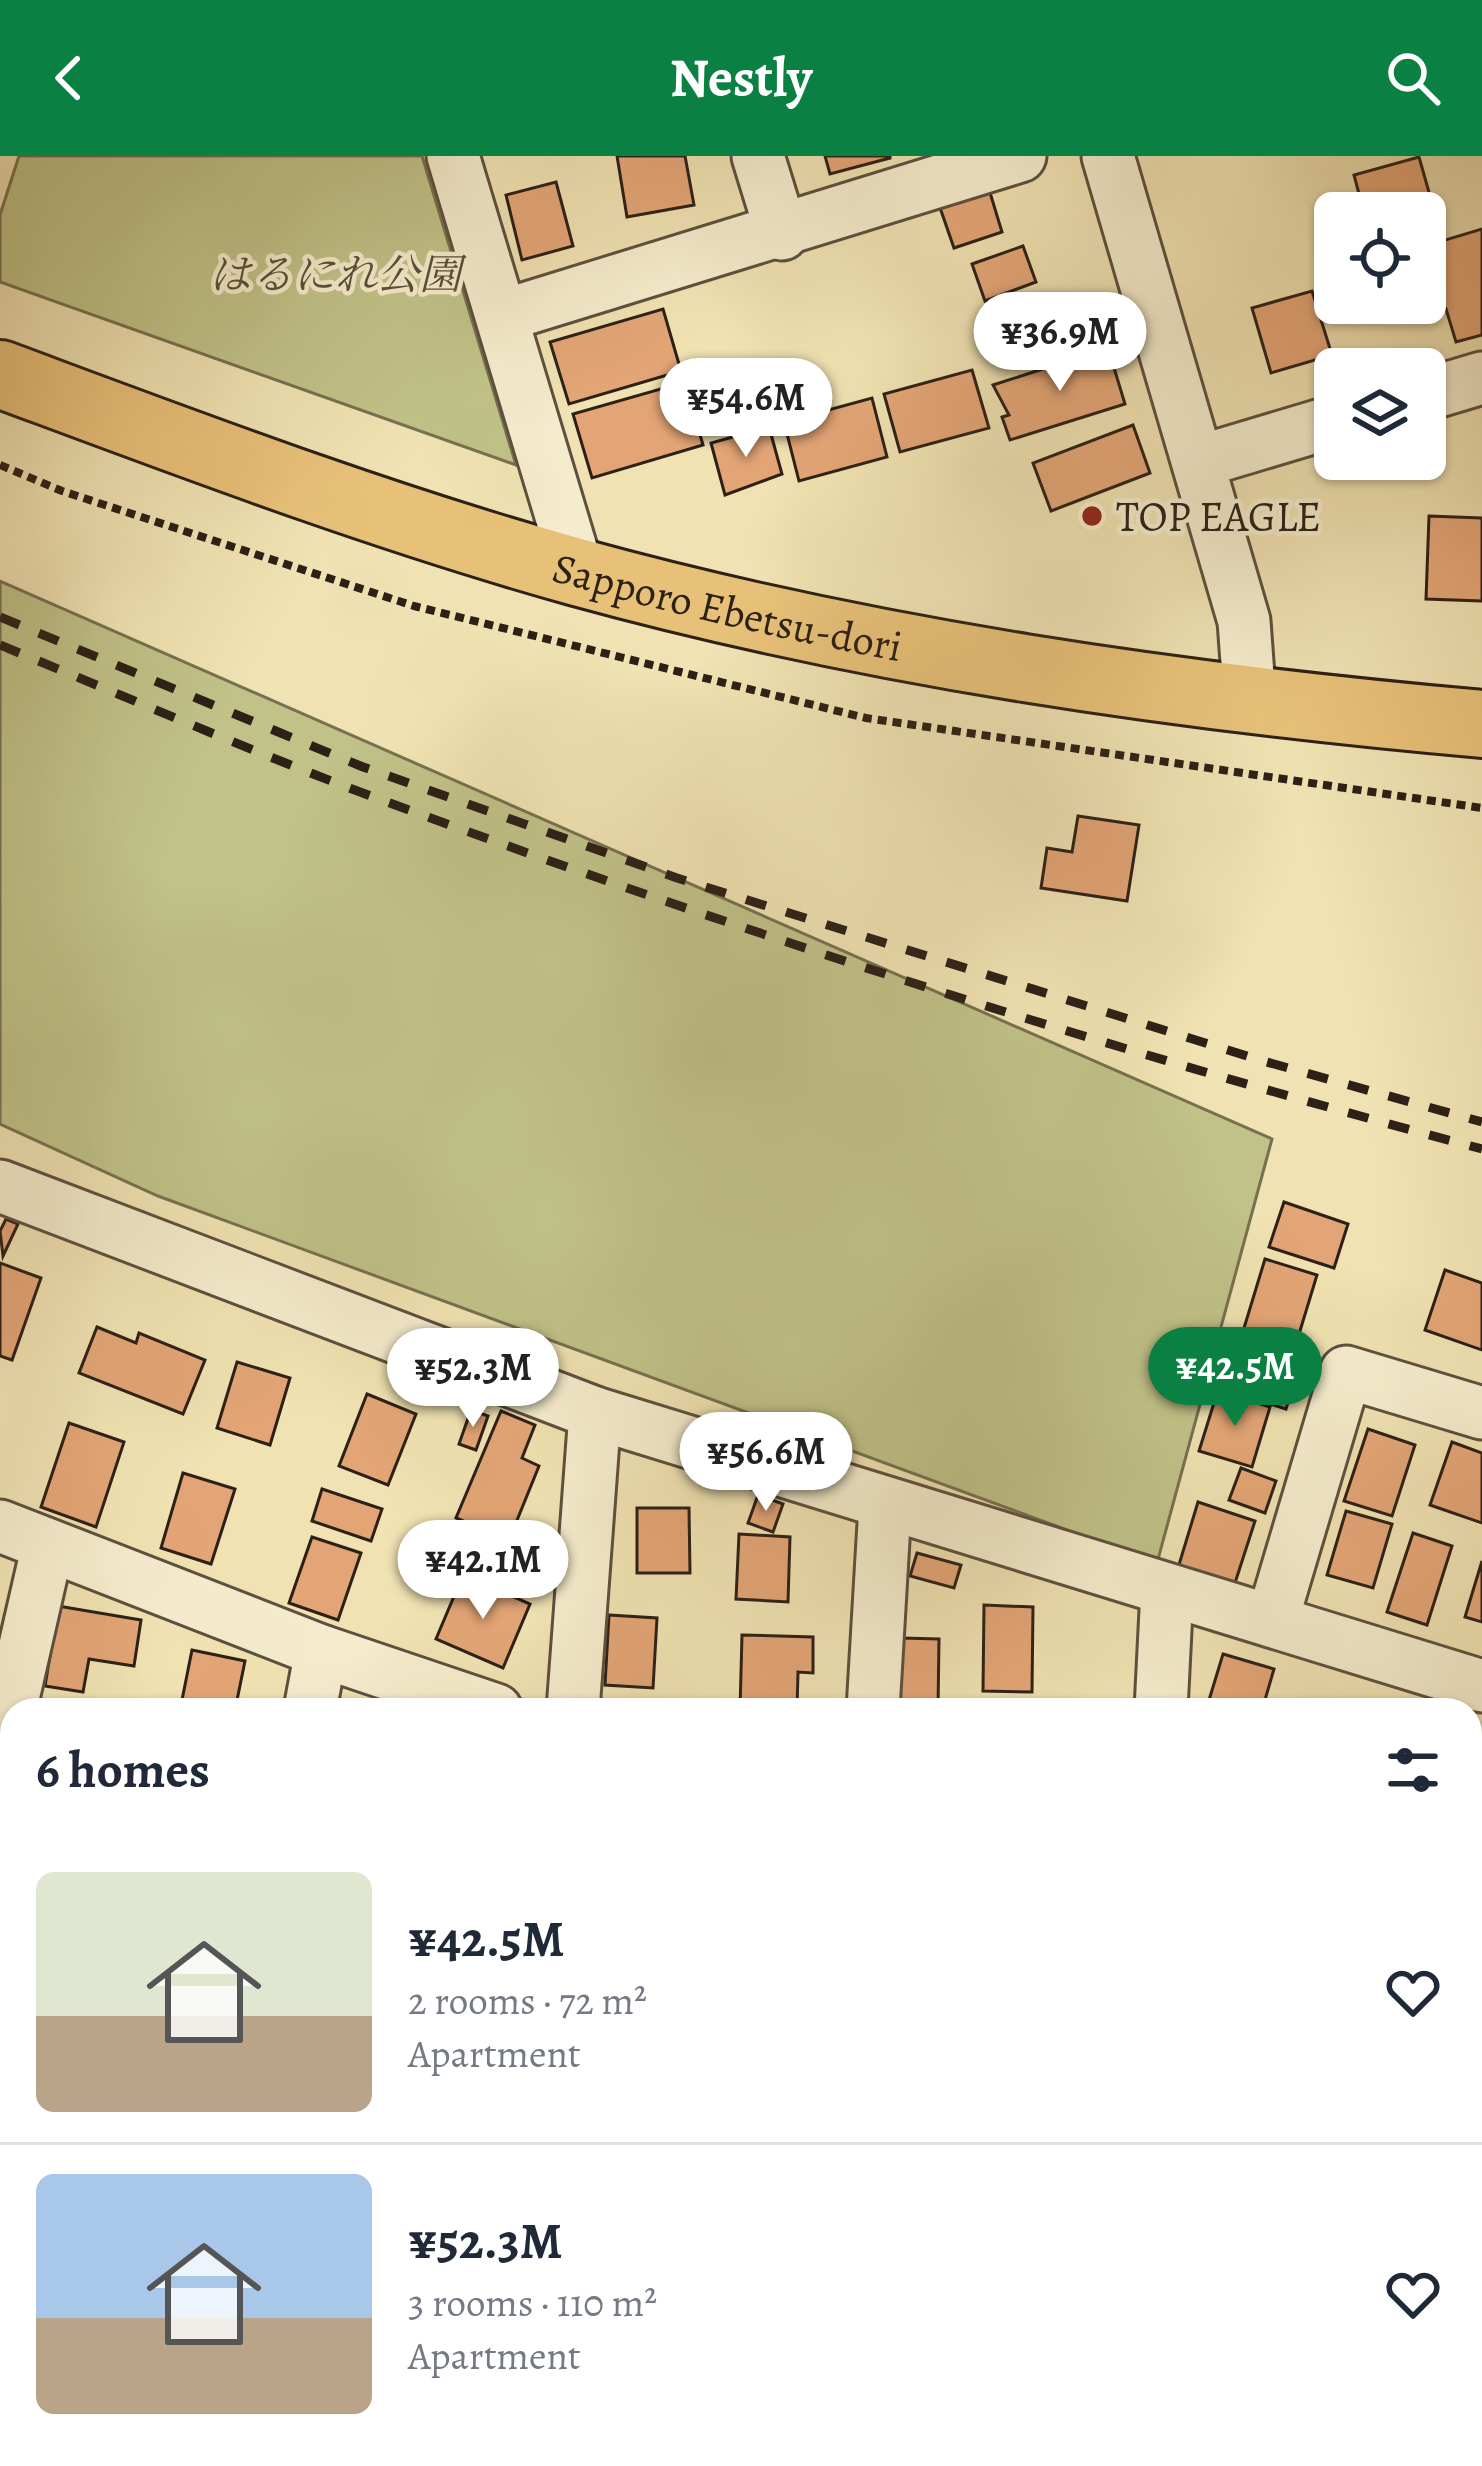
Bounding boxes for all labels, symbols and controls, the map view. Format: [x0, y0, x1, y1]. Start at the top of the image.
text: Nestly [670, 41, 812, 115]
icon: back [36, 45, 102, 111]
icon: search [1380, 45, 1446, 111]
map controls [1314, 192, 1446, 480]
button: locate [1314, 192, 1446, 324]
park label: はるにれ公園 [209, 246, 467, 303]
pin: ¥36.9M [962, 292, 1158, 394]
text: ¥36.9M [1001, 304, 1119, 357]
button: layers [1314, 348, 1446, 480]
pin: ¥54.6M [648, 358, 844, 460]
text: ¥54.6M [686, 370, 806, 423]
place label: TOP EAGLE [1116, 488, 1321, 545]
marker: TOP EAGLE [1079, 503, 1105, 529]
street label: Sapporo Ebetsu-dori [546, 538, 907, 675]
pin: ¥42.5M [1137, 1327, 1333, 1429]
pin: ¥52.3M [375, 1328, 571, 1430]
text: ¥42.5M [1175, 1339, 1295, 1392]
text: ¥52.3M [414, 1340, 532, 1393]
pin: ¥56.6M [668, 1412, 864, 1514]
text: ¥56.6M [707, 1424, 826, 1477]
pin: ¥42.1M [385, 1520, 581, 1622]
text: ¥42.1M [424, 1532, 542, 1585]
text: 6 homes [36, 1735, 210, 1805]
icon: filters [1380, 1737, 1446, 1803]
text: ¥42.5M [408, 1904, 565, 1974]
icon: home [132, 1920, 276, 2064]
icon: heart [1380, 1959, 1446, 2025]
text: 2 rooms · 72 m² [408, 1974, 647, 2027]
text: Apartment [408, 2027, 581, 2080]
text: ¥52.3M [408, 2206, 563, 2276]
icon: home [132, 2222, 276, 2366]
icon: heart [1380, 2261, 1446, 2327]
text: 3 rooms · 110 m² [408, 2276, 657, 2329]
text: Apartment [408, 2329, 581, 2382]

